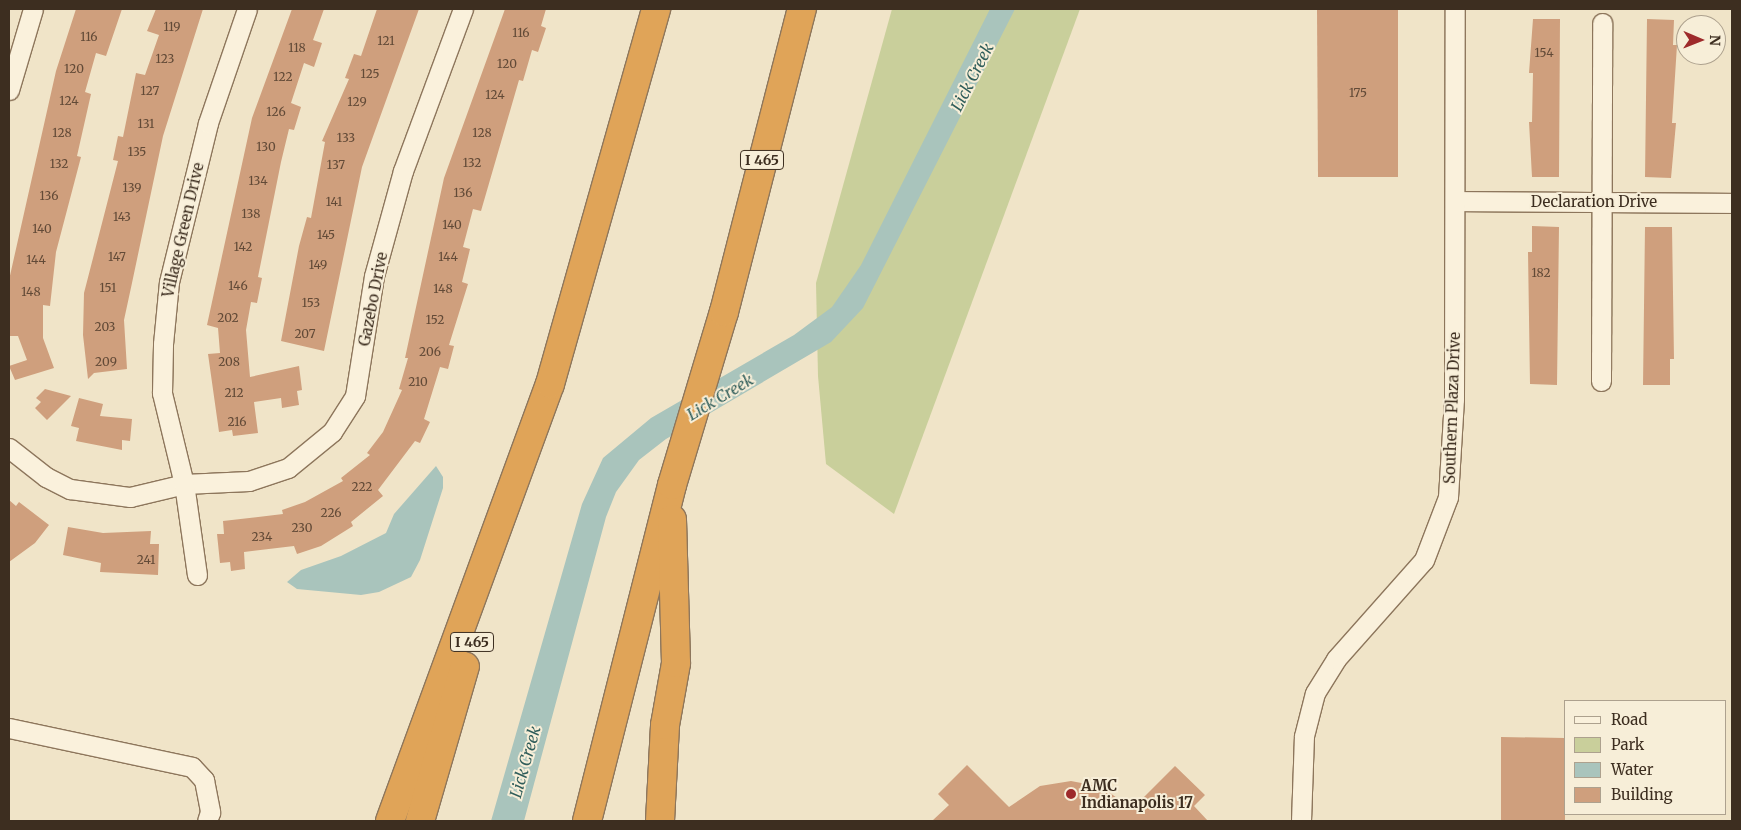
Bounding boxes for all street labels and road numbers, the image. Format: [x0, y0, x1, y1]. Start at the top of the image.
road number: I 465 [740, 148, 784, 172]
street label: Village Green Drive [159, 161, 207, 299]
street label: Declaration Drive [1531, 193, 1657, 211]
street label: Gazebo Drive [355, 250, 391, 348]
street label: Southern Plaza Drive [1440, 332, 1464, 484]
road number: I 465 [450, 630, 494, 654]

